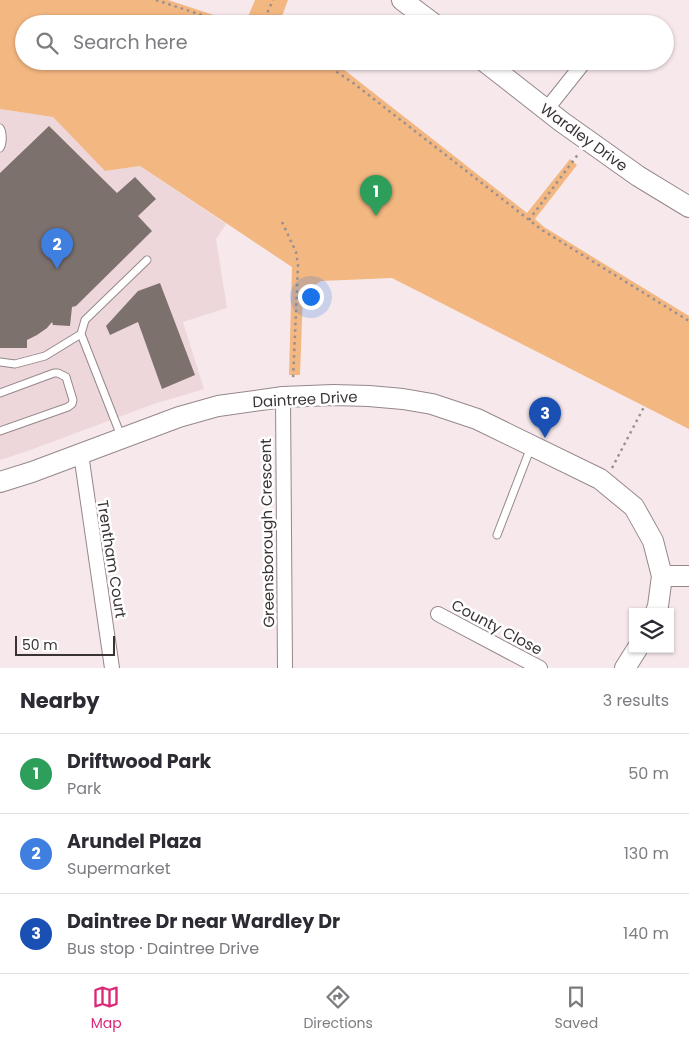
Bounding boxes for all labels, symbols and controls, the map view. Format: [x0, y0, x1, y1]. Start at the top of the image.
search box [15, 15, 674, 70]
icon: search [33, 29, 61, 57]
text: Search here [73, 29, 187, 56]
street label: Wardley Drive [536, 98, 632, 176]
pin: 1 [360, 175, 392, 216]
pin: 2 [41, 228, 73, 269]
your location [298, 284, 324, 310]
street label: Daintree Drive [252, 386, 358, 412]
pin: 3 [529, 397, 561, 438]
street label: Greensborough Crescent [255, 438, 279, 628]
street label: Trentham Court [92, 499, 132, 619]
street label: County Close [448, 594, 546, 660]
map controls [629, 608, 674, 653]
button: layers [629, 608, 674, 653]
scale bar [15, 633, 115, 656]
text: 50 m [22, 635, 58, 655]
text: Nearby [20, 686, 100, 715]
text: 3 results [603, 689, 669, 712]
text: Driftwood Park [67, 748, 211, 775]
text: 1 [33, 762, 39, 785]
text: 50 m [628, 762, 669, 785]
text: Park [67, 777, 101, 800]
text: Arundel Plaza [67, 828, 202, 855]
text: 2 [31, 842, 41, 865]
text: 130 m [624, 842, 669, 865]
text: Supermarket [67, 857, 171, 880]
text: Daintree Dr near Wardley Dr [67, 908, 340, 935]
text: 3 [31, 922, 41, 945]
text: 140 m [623, 922, 669, 945]
text: Bus stop · Daintree Drive [67, 937, 259, 960]
tab: Map [91, 983, 122, 1034]
tab: Directions [303, 983, 373, 1034]
tab: Saved [554, 983, 598, 1034]

